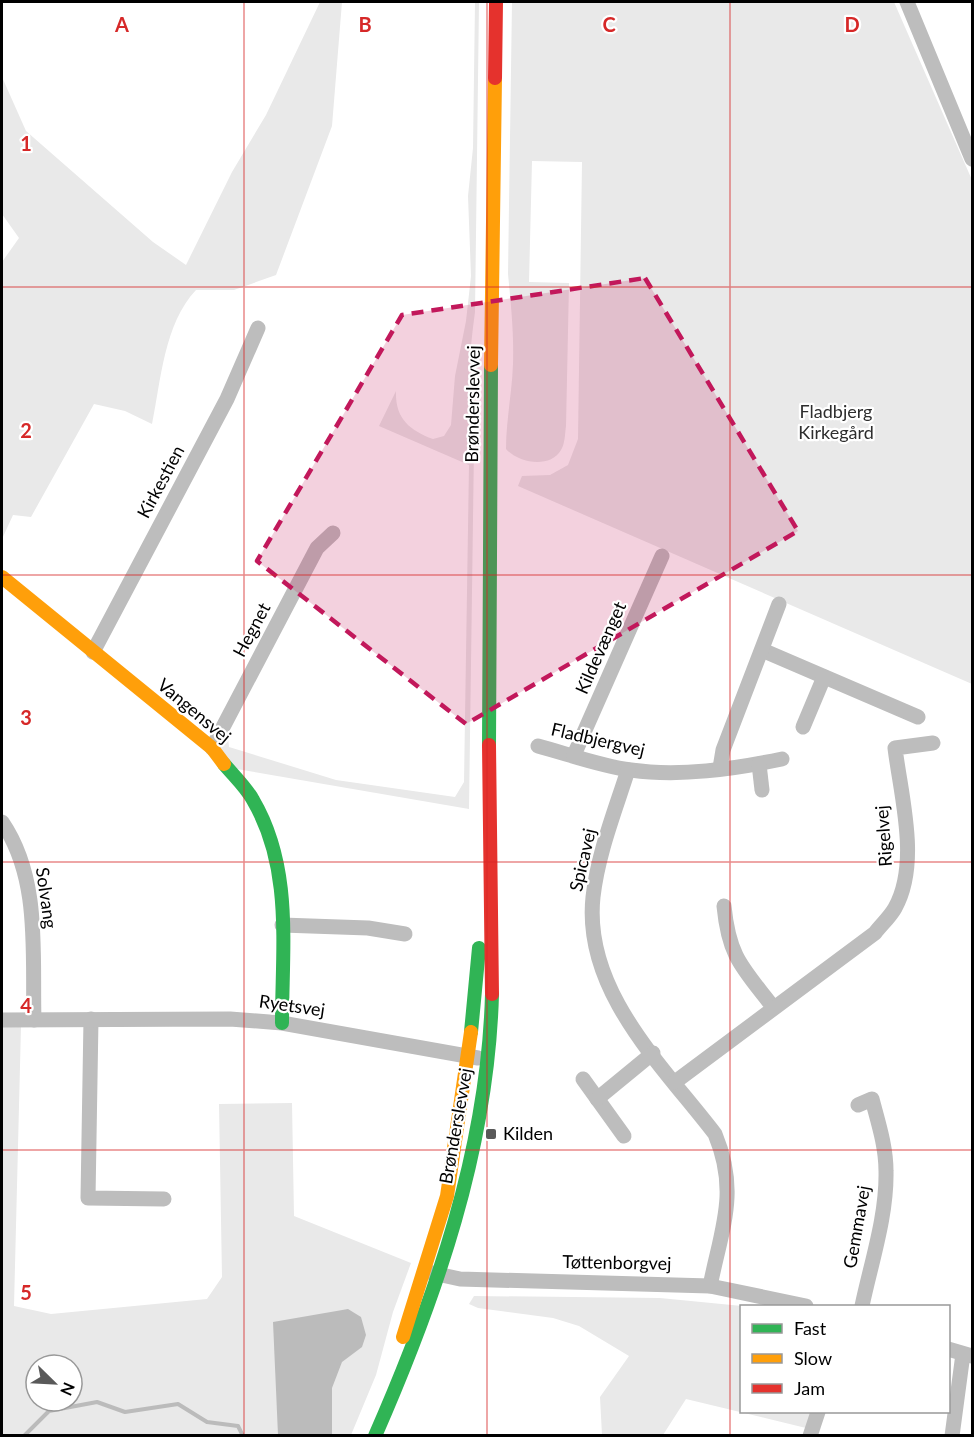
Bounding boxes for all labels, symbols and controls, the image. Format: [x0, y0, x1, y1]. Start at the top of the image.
text: A [114, 12, 129, 36]
text: B [358, 12, 372, 36]
text: C [602, 12, 616, 36]
text: D [844, 12, 860, 36]
text: 1 [20, 131, 32, 155]
street label: Brønderslevvej [460, 345, 484, 463]
park label: Fladbjerg Kirkegård [798, 400, 874, 443]
text: 2 [20, 418, 32, 442]
street label: Kirkestien [132, 441, 188, 522]
street label: Hegnet [228, 598, 275, 660]
street label: Kildevænget [570, 598, 630, 697]
street label: Vangensvej [153, 673, 236, 747]
text: 3 [20, 705, 32, 729]
street label: Fladbjergvej [549, 718, 647, 761]
street label: Rigelvej [870, 805, 896, 867]
street label: Spicavej [564, 826, 600, 894]
street label: Solvang [32, 866, 62, 930]
street label: Ryetsvej [258, 989, 327, 1021]
text: 4 [20, 993, 32, 1017]
street label: Brønderslevvej [434, 1066, 476, 1186]
place label: Kilden [503, 1122, 553, 1144]
marker: Kilden [484, 1127, 498, 1141]
street label: Gemmavej [838, 1184, 874, 1270]
street label: Tøttenborgvej [562, 1250, 672, 1274]
text: 5 [20, 1280, 32, 1304]
legend [740, 1305, 950, 1413]
text: Fast [794, 1317, 827, 1339]
text: Slow [794, 1347, 832, 1369]
north arrow [24, 1353, 84, 1413]
text: Jam [794, 1377, 825, 1399]
text: N [57, 1380, 79, 1399]

